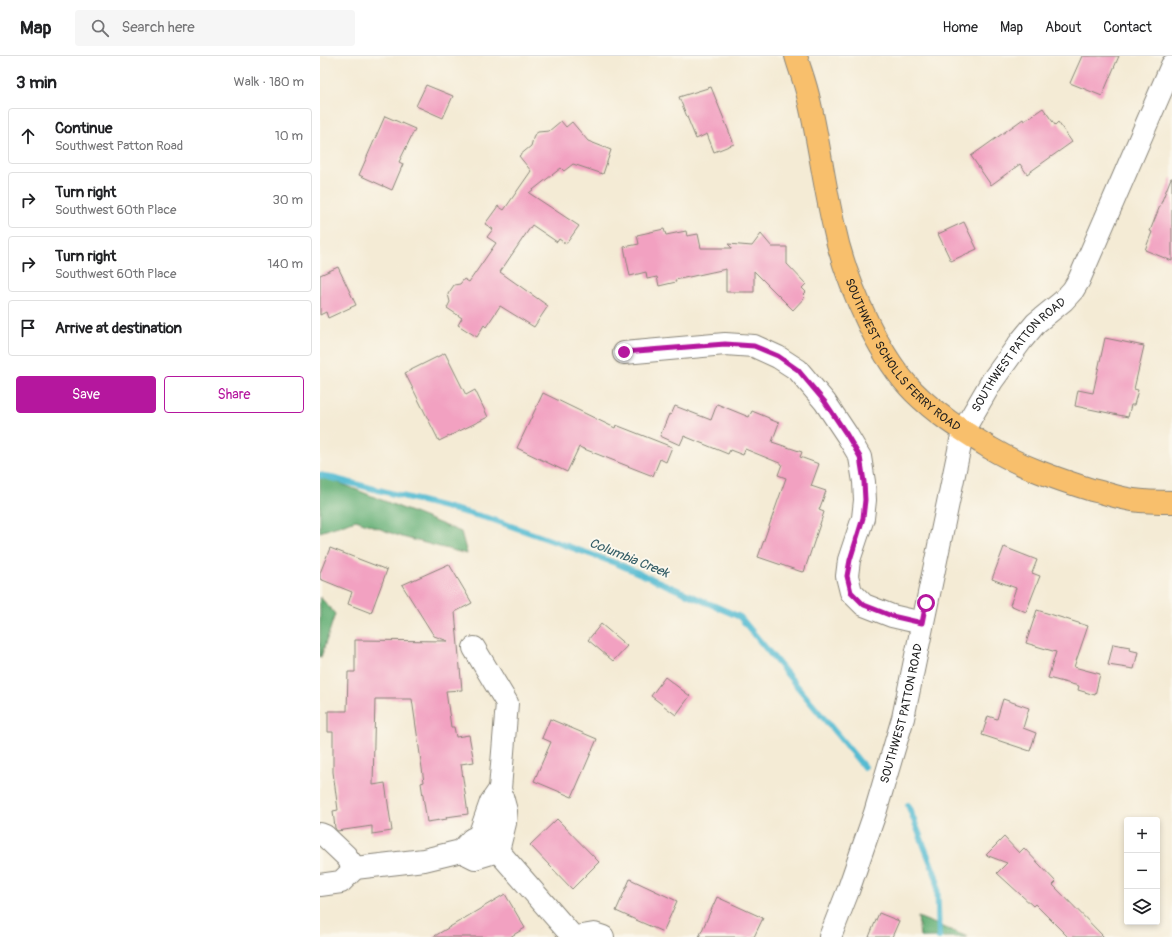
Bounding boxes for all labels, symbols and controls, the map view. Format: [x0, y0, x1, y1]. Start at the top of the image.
search box [75, 10, 355, 46]
text: Map [20, 16, 51, 40]
icon: search [89, 17, 111, 39]
text: Search here [121, 18, 195, 37]
text: Home [943, 19, 978, 36]
text: Map [1000, 19, 1023, 36]
text: About [1045, 19, 1081, 36]
text: Contact [1103, 19, 1152, 36]
text: 3 min [16, 72, 57, 93]
text: Walk · 180 m [234, 74, 304, 90]
text: Continue [55, 119, 113, 138]
icon: ahead [17, 125, 39, 147]
text: 10 m [275, 128, 303, 144]
text: Southwest Patton Road [55, 138, 183, 154]
text: Turn right [55, 183, 116, 202]
icon: right [17, 189, 39, 211]
text: 30 m [273, 192, 303, 208]
text: Southwest 60th Place [55, 202, 176, 218]
text: Turn right [55, 247, 116, 266]
icon: right [17, 253, 39, 275]
text: 140 m [267, 256, 303, 272]
text: Southwest 60th Place [55, 266, 176, 282]
street label: SOUTHWEST SCHOLLS FERRY ROAD [842, 276, 964, 435]
street label: SOUTHWEST PATTON ROAD [968, 294, 1069, 415]
icon: arrive [17, 317, 39, 339]
text: Arrive at destination [55, 319, 182, 338]
route end [615, 343, 633, 361]
button: Save [16, 376, 156, 413]
button: Share [164, 376, 304, 413]
water label: Columbia Creek [587, 535, 672, 582]
route start [917, 594, 935, 612]
street label: SOUTHWEST PATTON ROAD [877, 642, 926, 785]
map controls [1124, 817, 1160, 925]
button: + [1124, 817, 1160, 853]
button: − [1124, 853, 1160, 889]
button: layers [1124, 889, 1160, 925]

